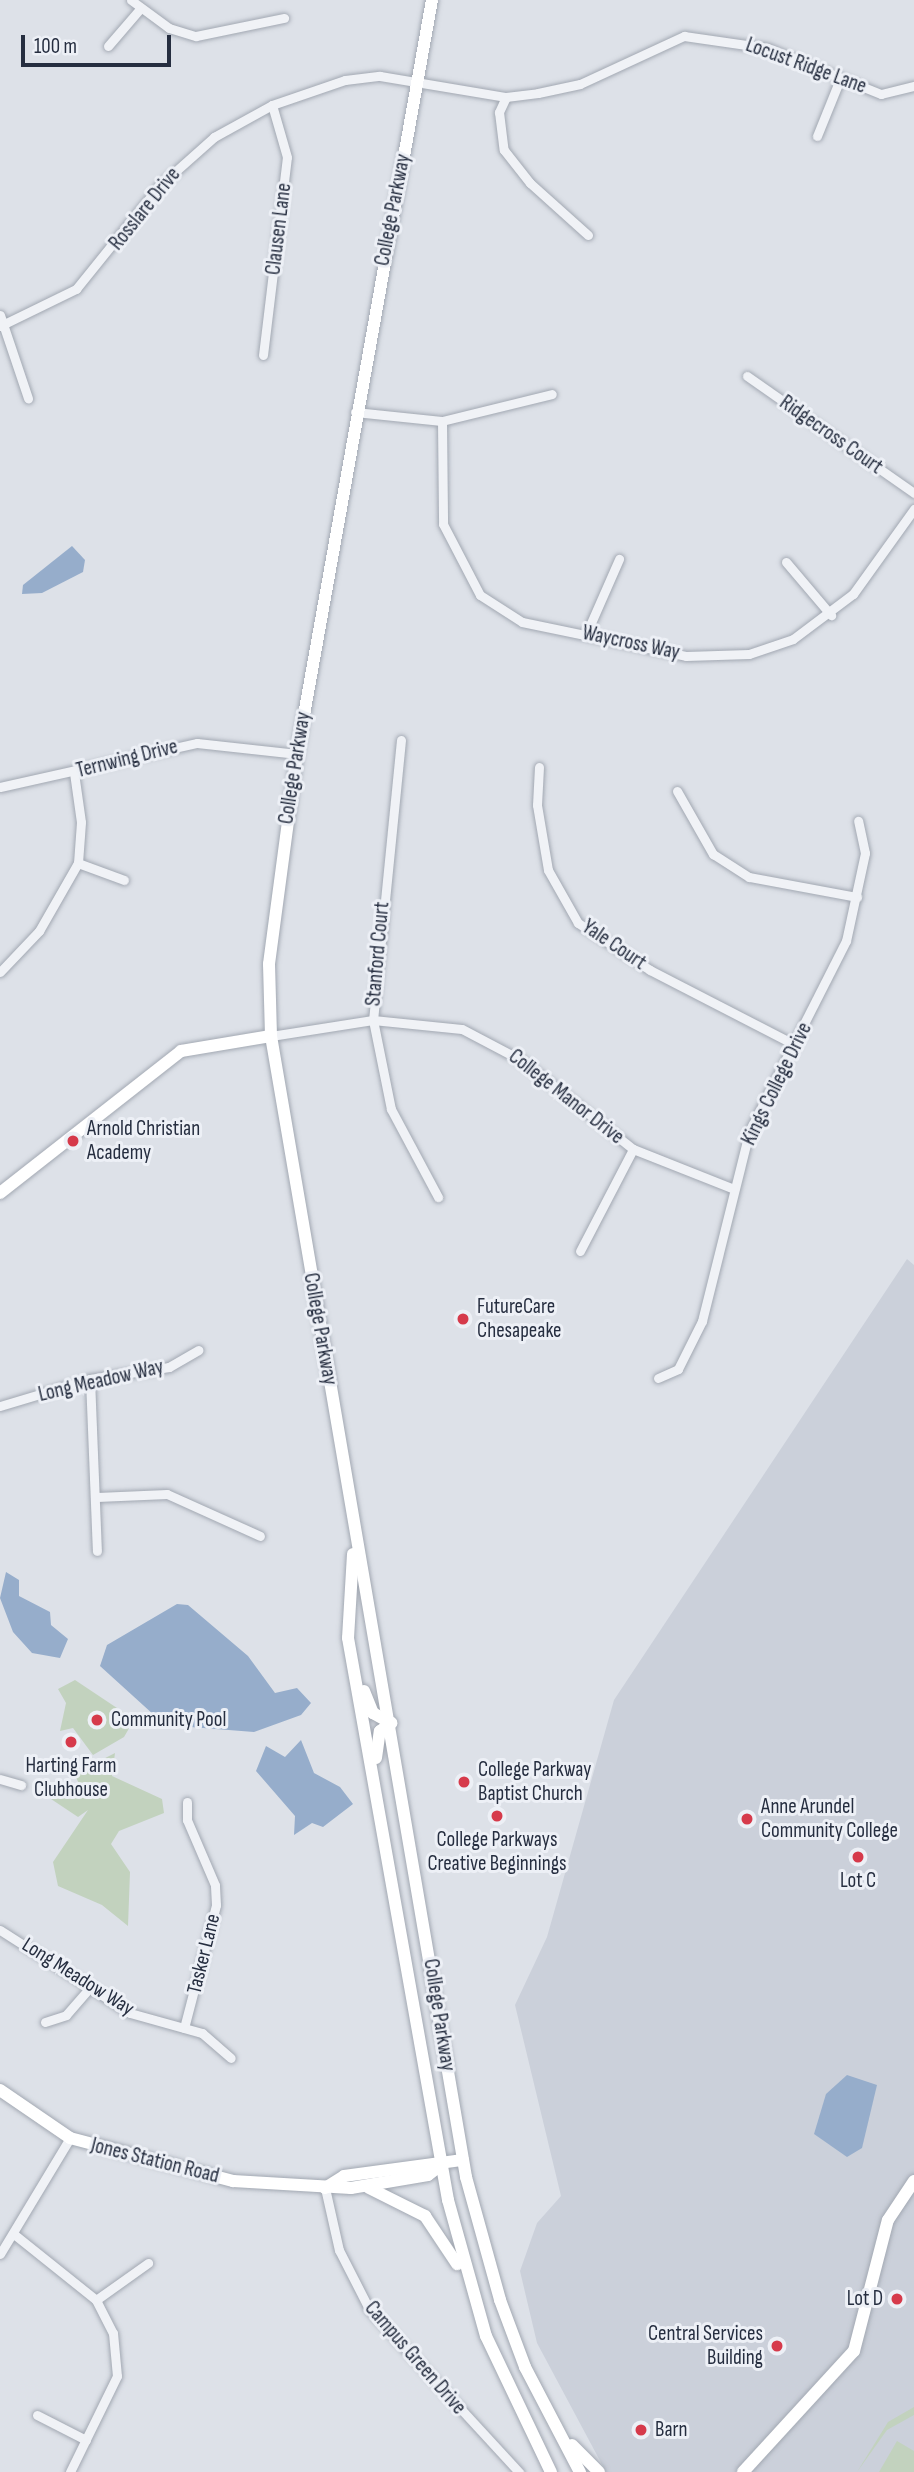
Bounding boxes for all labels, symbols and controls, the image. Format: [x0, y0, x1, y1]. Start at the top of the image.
scale bar [24, 21, 175, 65]
street label: Locust Ridge Lane [742, 33, 870, 99]
text: 100 m [34, 34, 77, 59]
street label: College Parkway [370, 152, 416, 268]
street label: Rosslare Drive [104, 163, 186, 255]
street label: Clausen Lane [261, 182, 297, 276]
street label: Ridgecross Court [775, 390, 887, 480]
street label: Waycross Way [580, 620, 682, 666]
street label: College Parkway [274, 710, 316, 826]
street label: Ternwing Drive [74, 734, 180, 784]
street label: Stanford Court [361, 901, 395, 1007]
street label: Yale Court [577, 914, 651, 976]
street label: Kings College Drive [736, 1019, 818, 1149]
street label: College Manor Drive [503, 1044, 629, 1150]
place label: Arnold Christian Academy [87, 1116, 200, 1166]
marker: Arnold Christian Academy [65, 1133, 81, 1149]
street label: College Parkway [298, 1271, 342, 1387]
place label: FutureCare Chesapeake [477, 1294, 562, 1344]
marker: FutureCare Chesapeake [455, 1311, 471, 1327]
street label: Long Meadow Way [36, 1354, 166, 1408]
place label: Community Pool [111, 1707, 226, 1733]
marker: Community Pool [89, 1712, 105, 1728]
marker: Harting Farm Clubhouse [63, 1734, 79, 1750]
place label: Harting Farm Clubhouse [25, 1753, 117, 1803]
place label: College Parkway Baptist Church [478, 1757, 591, 1807]
marker: College Parkway Baptist Church [456, 1774, 472, 1790]
place label: Anne Arundel Community College [761, 1794, 898, 1844]
marker: College Parkways Creative Beginnings [489, 1808, 505, 1824]
marker: Anne Arundel Community College [739, 1811, 755, 1827]
place label: College Parkways Creative Beginnings [427, 1827, 567, 1877]
marker: Lot C [850, 1849, 866, 1865]
place label: Lot C [840, 1868, 876, 1894]
street label: Tasker Lane [182, 1911, 226, 1997]
street label: Long Meadow Way [17, 1933, 139, 2021]
street label: College Parkway [418, 1957, 460, 2073]
street label: Jones Station Road [88, 2133, 222, 2189]
place label: Lot D [847, 2286, 883, 2312]
marker: Lot D [889, 2291, 905, 2307]
street label: Campus Green Drive [359, 2296, 471, 2420]
place label: Central Services Building [648, 2321, 763, 2371]
marker: Central Services Building [769, 2338, 785, 2354]
place label: Barn [655, 2417, 688, 2443]
marker: Barn [633, 2422, 649, 2438]

